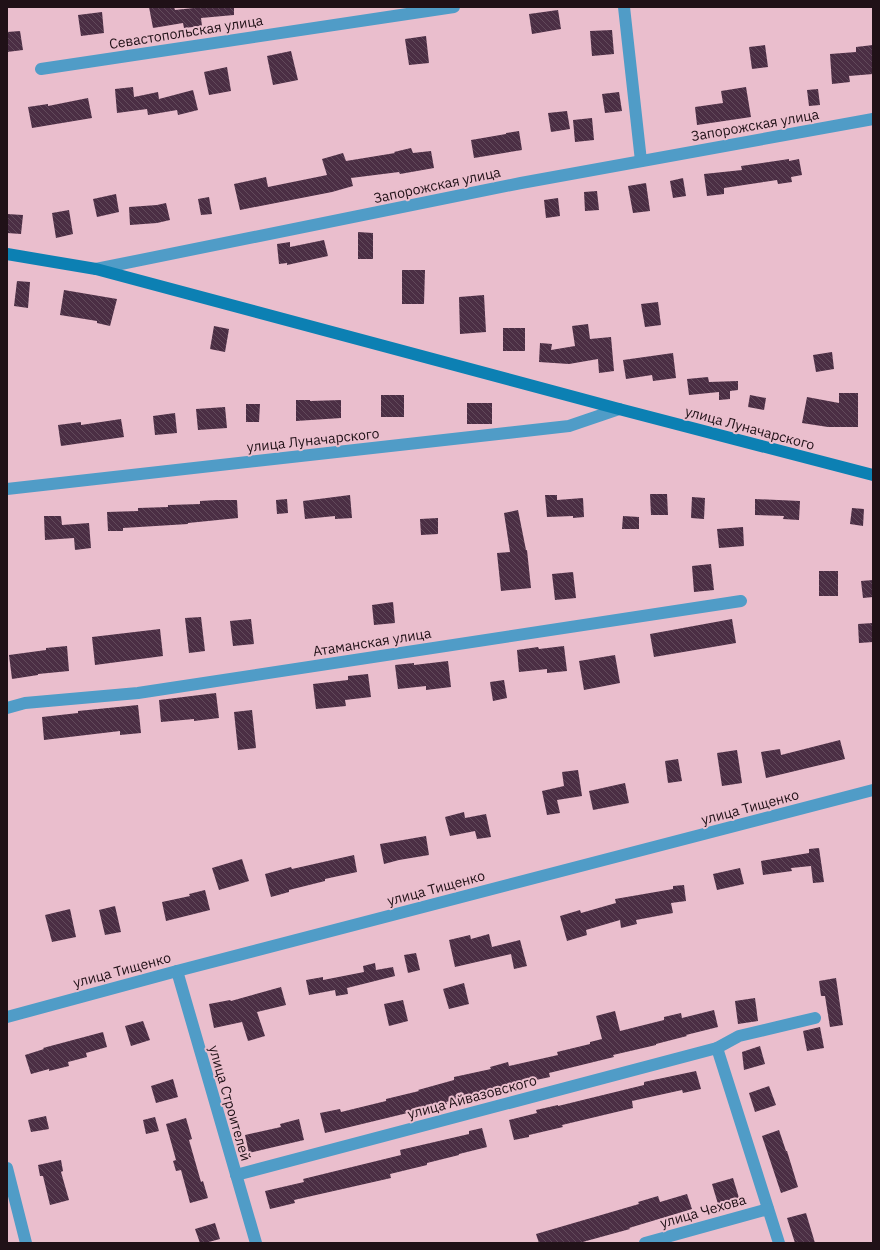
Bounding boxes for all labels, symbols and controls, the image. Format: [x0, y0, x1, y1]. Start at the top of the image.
street label: Севастопольская улица [108, 11, 265, 53]
street label: Запорожская улица [690, 105, 821, 145]
street label: Запорожская улица [372, 163, 503, 207]
street label: улица Луначарского [683, 402, 817, 454]
street label: улица Луначарского [246, 424, 380, 456]
street label: Атаманская улица [312, 624, 433, 660]
street label: улица Тищенко [699, 785, 801, 829]
street label: улица Тищенко [385, 866, 487, 910]
street label: улица Тищенко [71, 948, 173, 992]
street label: улица Строителей [205, 1043, 255, 1163]
street label: улица Айвазовского [405, 1071, 539, 1123]
street label: улица Чехова [658, 1190, 749, 1232]

